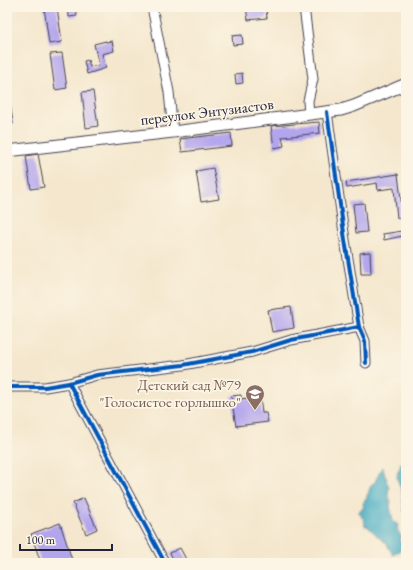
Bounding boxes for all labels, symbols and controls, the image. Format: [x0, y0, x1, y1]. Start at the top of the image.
street label: переулок Энтузиастов [139, 94, 274, 129]
place label: Детский сад №79 "Голосистое горлышко" [99, 375, 241, 411]
school or university icon: Детский сад №79 "Голосистое горлышко" [244, 383, 266, 411]
scale bar [20, 526, 112, 552]
text: 100 m [26, 532, 56, 548]

